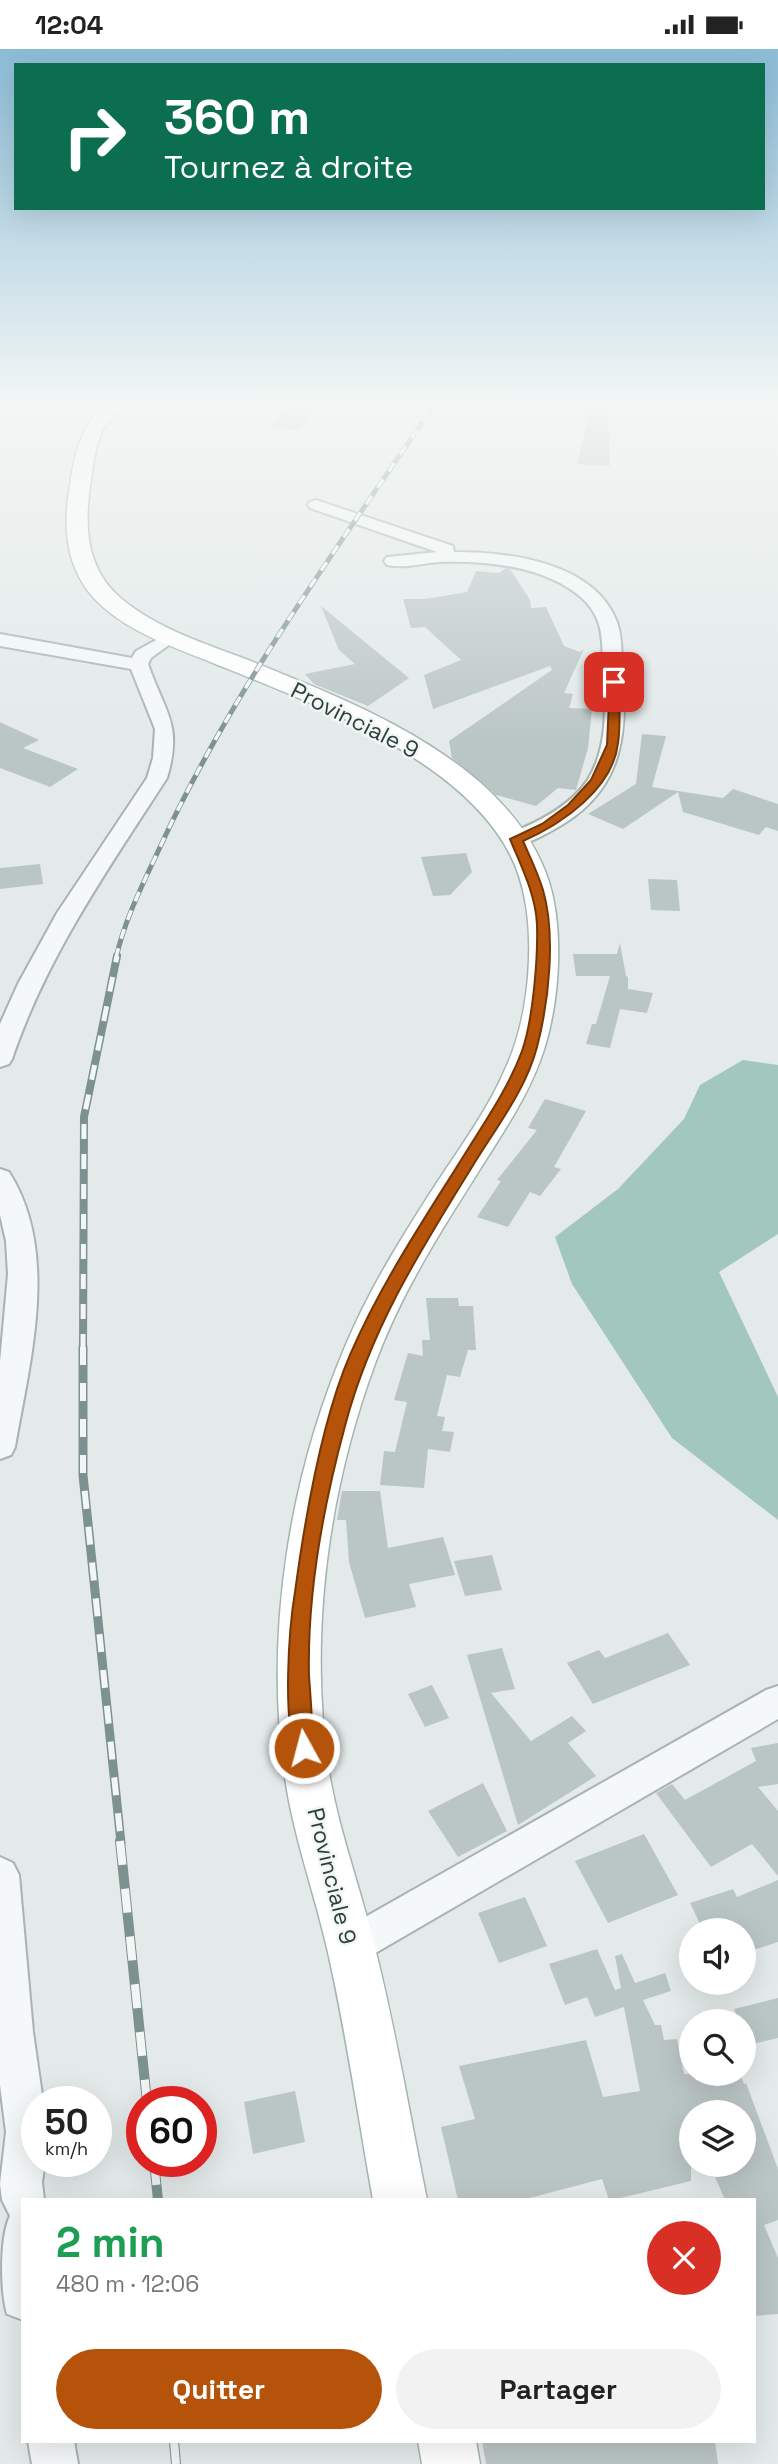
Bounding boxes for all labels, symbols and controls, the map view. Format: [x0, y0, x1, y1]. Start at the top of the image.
text: 12:04 [35, 8, 103, 42]
text: 360 m [164, 86, 310, 148]
icon: right [49, 91, 140, 182]
text: Tournez à droite [164, 147, 413, 187]
pin [584, 652, 644, 712]
icon: arrive [595, 663, 633, 701]
street label: Provinciale 9 [286, 675, 424, 765]
position arrow [267, 1711, 341, 1785]
street label: Provinciale 9 [301, 1805, 363, 1947]
map controls [679, 1918, 756, 2177]
button: sound [679, 1918, 756, 1995]
button: search [679, 2009, 756, 2086]
speed limit sign: 60 [126, 2086, 217, 2177]
text: 50 [45, 2100, 88, 2144]
button: layers [679, 2100, 756, 2177]
text: km/h [45, 2137, 88, 2160]
text: 2 min [56, 2216, 165, 2269]
button: close [647, 2221, 721, 2295]
text: 480 m · 12:06 [56, 2269, 199, 2299]
button: Quitter [56, 2349, 382, 2429]
button: Partager [396, 2349, 721, 2429]

